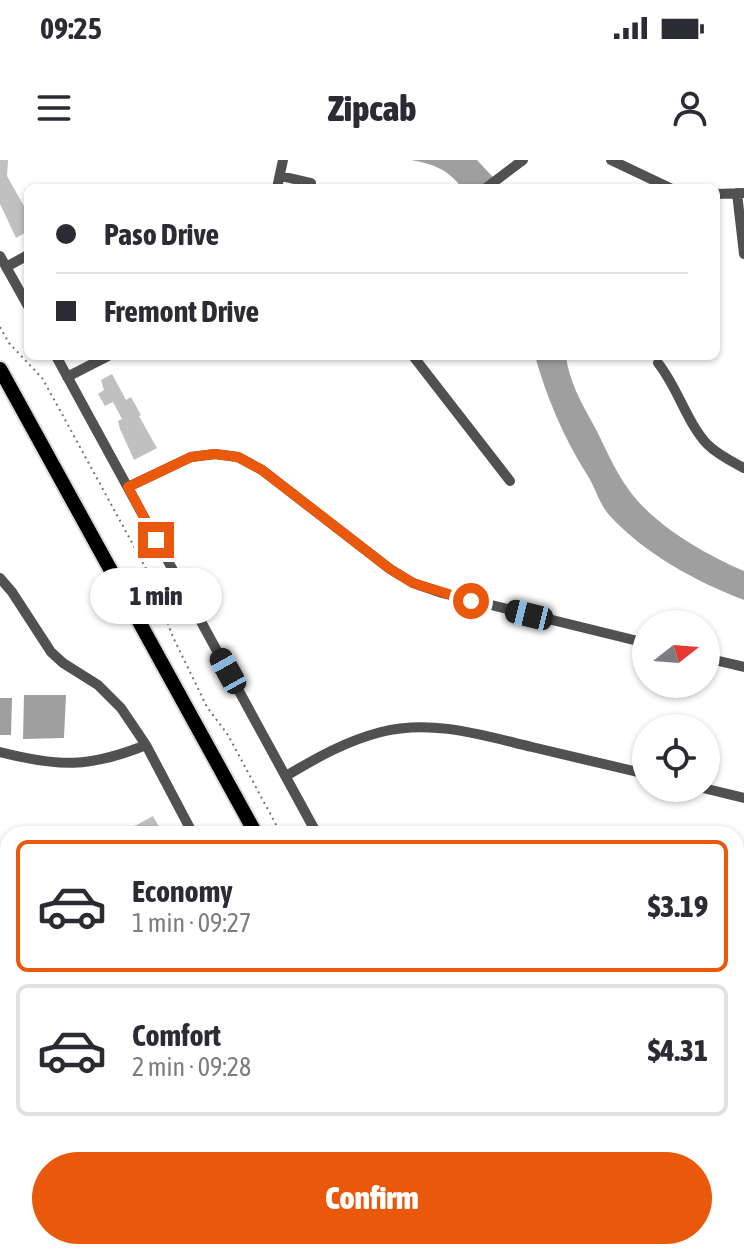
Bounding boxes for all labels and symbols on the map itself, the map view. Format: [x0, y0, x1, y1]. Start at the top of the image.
route end [138, 522, 174, 558]
callout: 1 min [90, 568, 222, 624]
route start [453, 583, 489, 619]
car [503, 598, 555, 632]
north arrow [632, 610, 720, 698]
car [206, 644, 250, 698]

